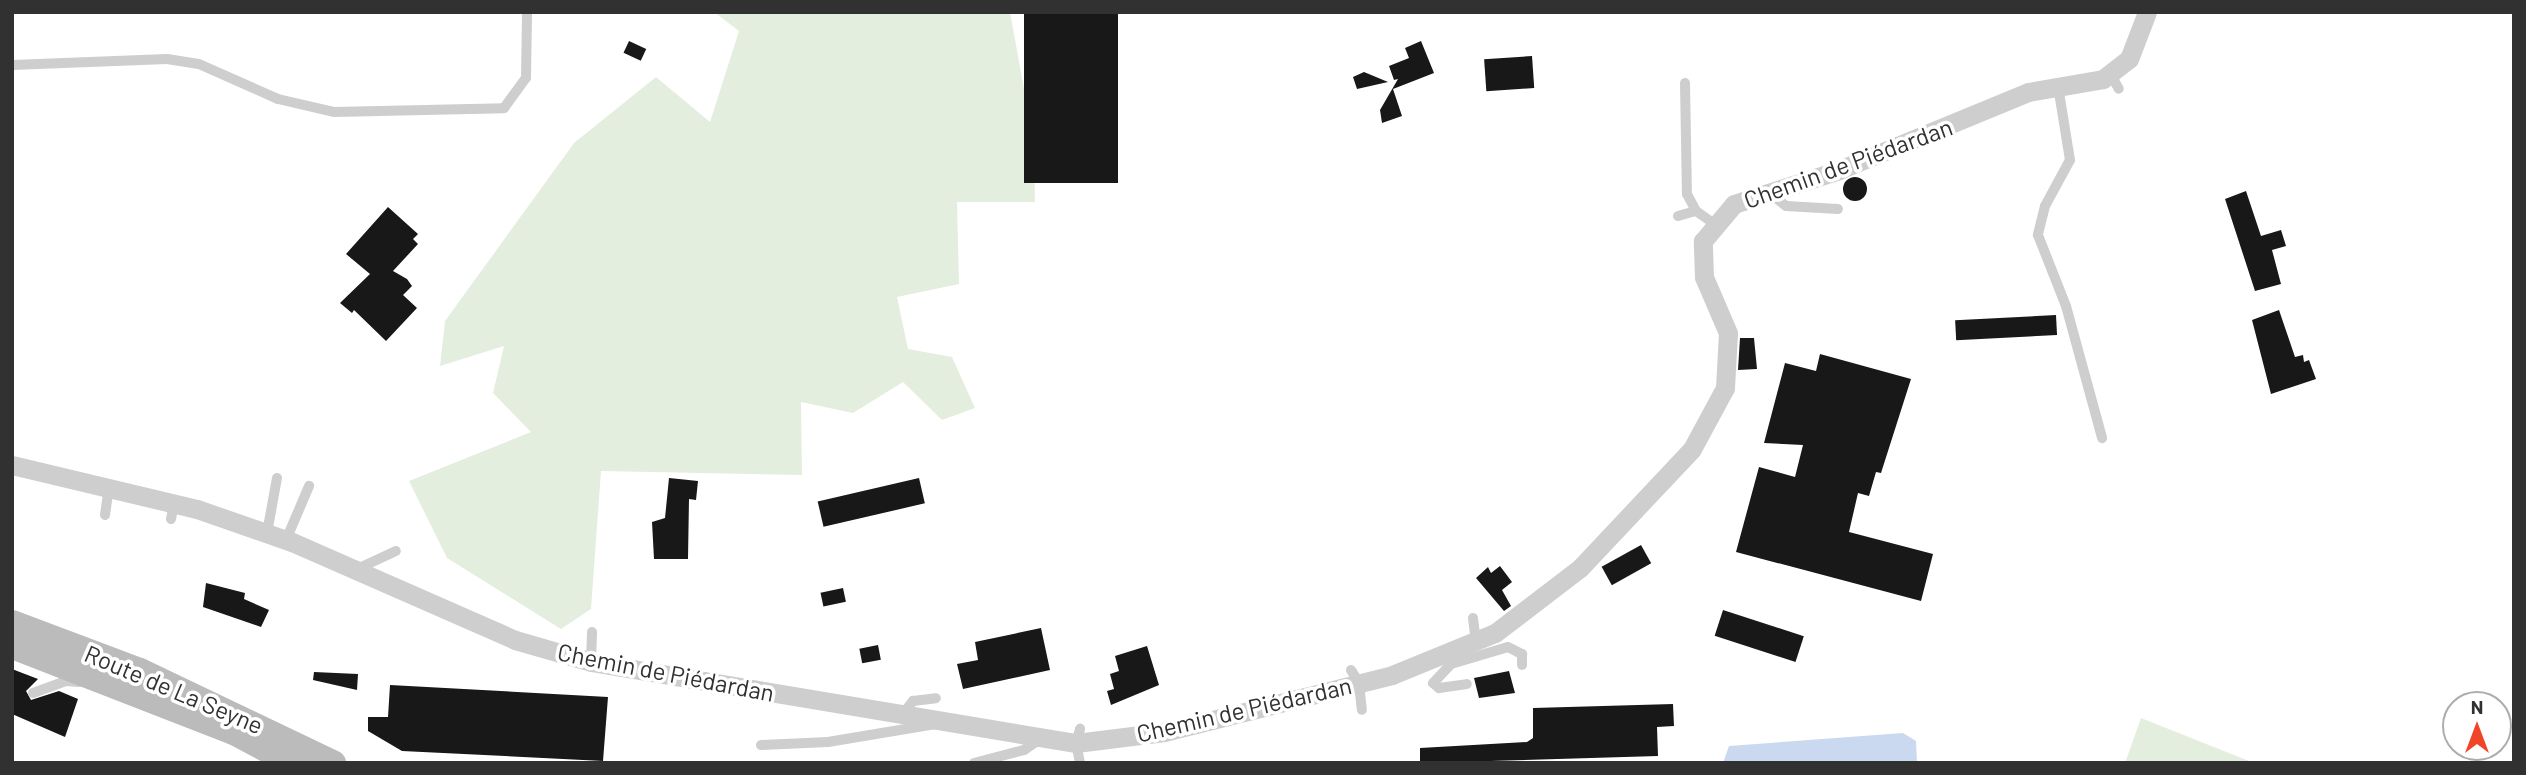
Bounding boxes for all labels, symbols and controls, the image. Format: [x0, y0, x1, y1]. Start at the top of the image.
street label: Chemin de Piédardan [1740, 112, 1956, 214]
street label: Chemin de Piédardan [555, 637, 777, 707]
street label: Route de La Seyne [80, 638, 268, 740]
street label: Chemin de Piédardan [1134, 670, 1354, 748]
north arrow [2442, 691, 2512, 761]
text: N [2471, 695, 2483, 718]

